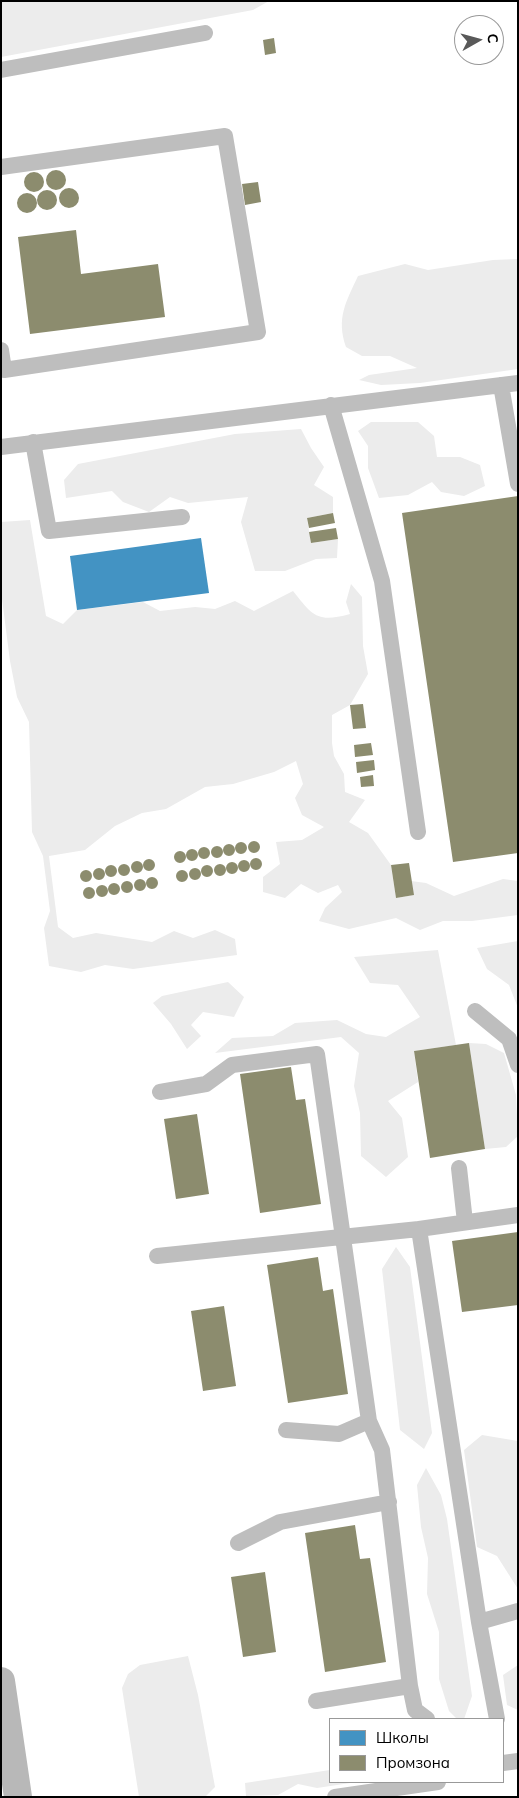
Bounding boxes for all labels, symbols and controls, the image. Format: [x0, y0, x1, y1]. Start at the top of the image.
north arrow [454, 15, 504, 65]
text: С [483, 32, 502, 44]
legend [329, 1718, 504, 1783]
text: Школы [376, 1728, 429, 1747]
text: Промзона [376, 1753, 450, 1772]

